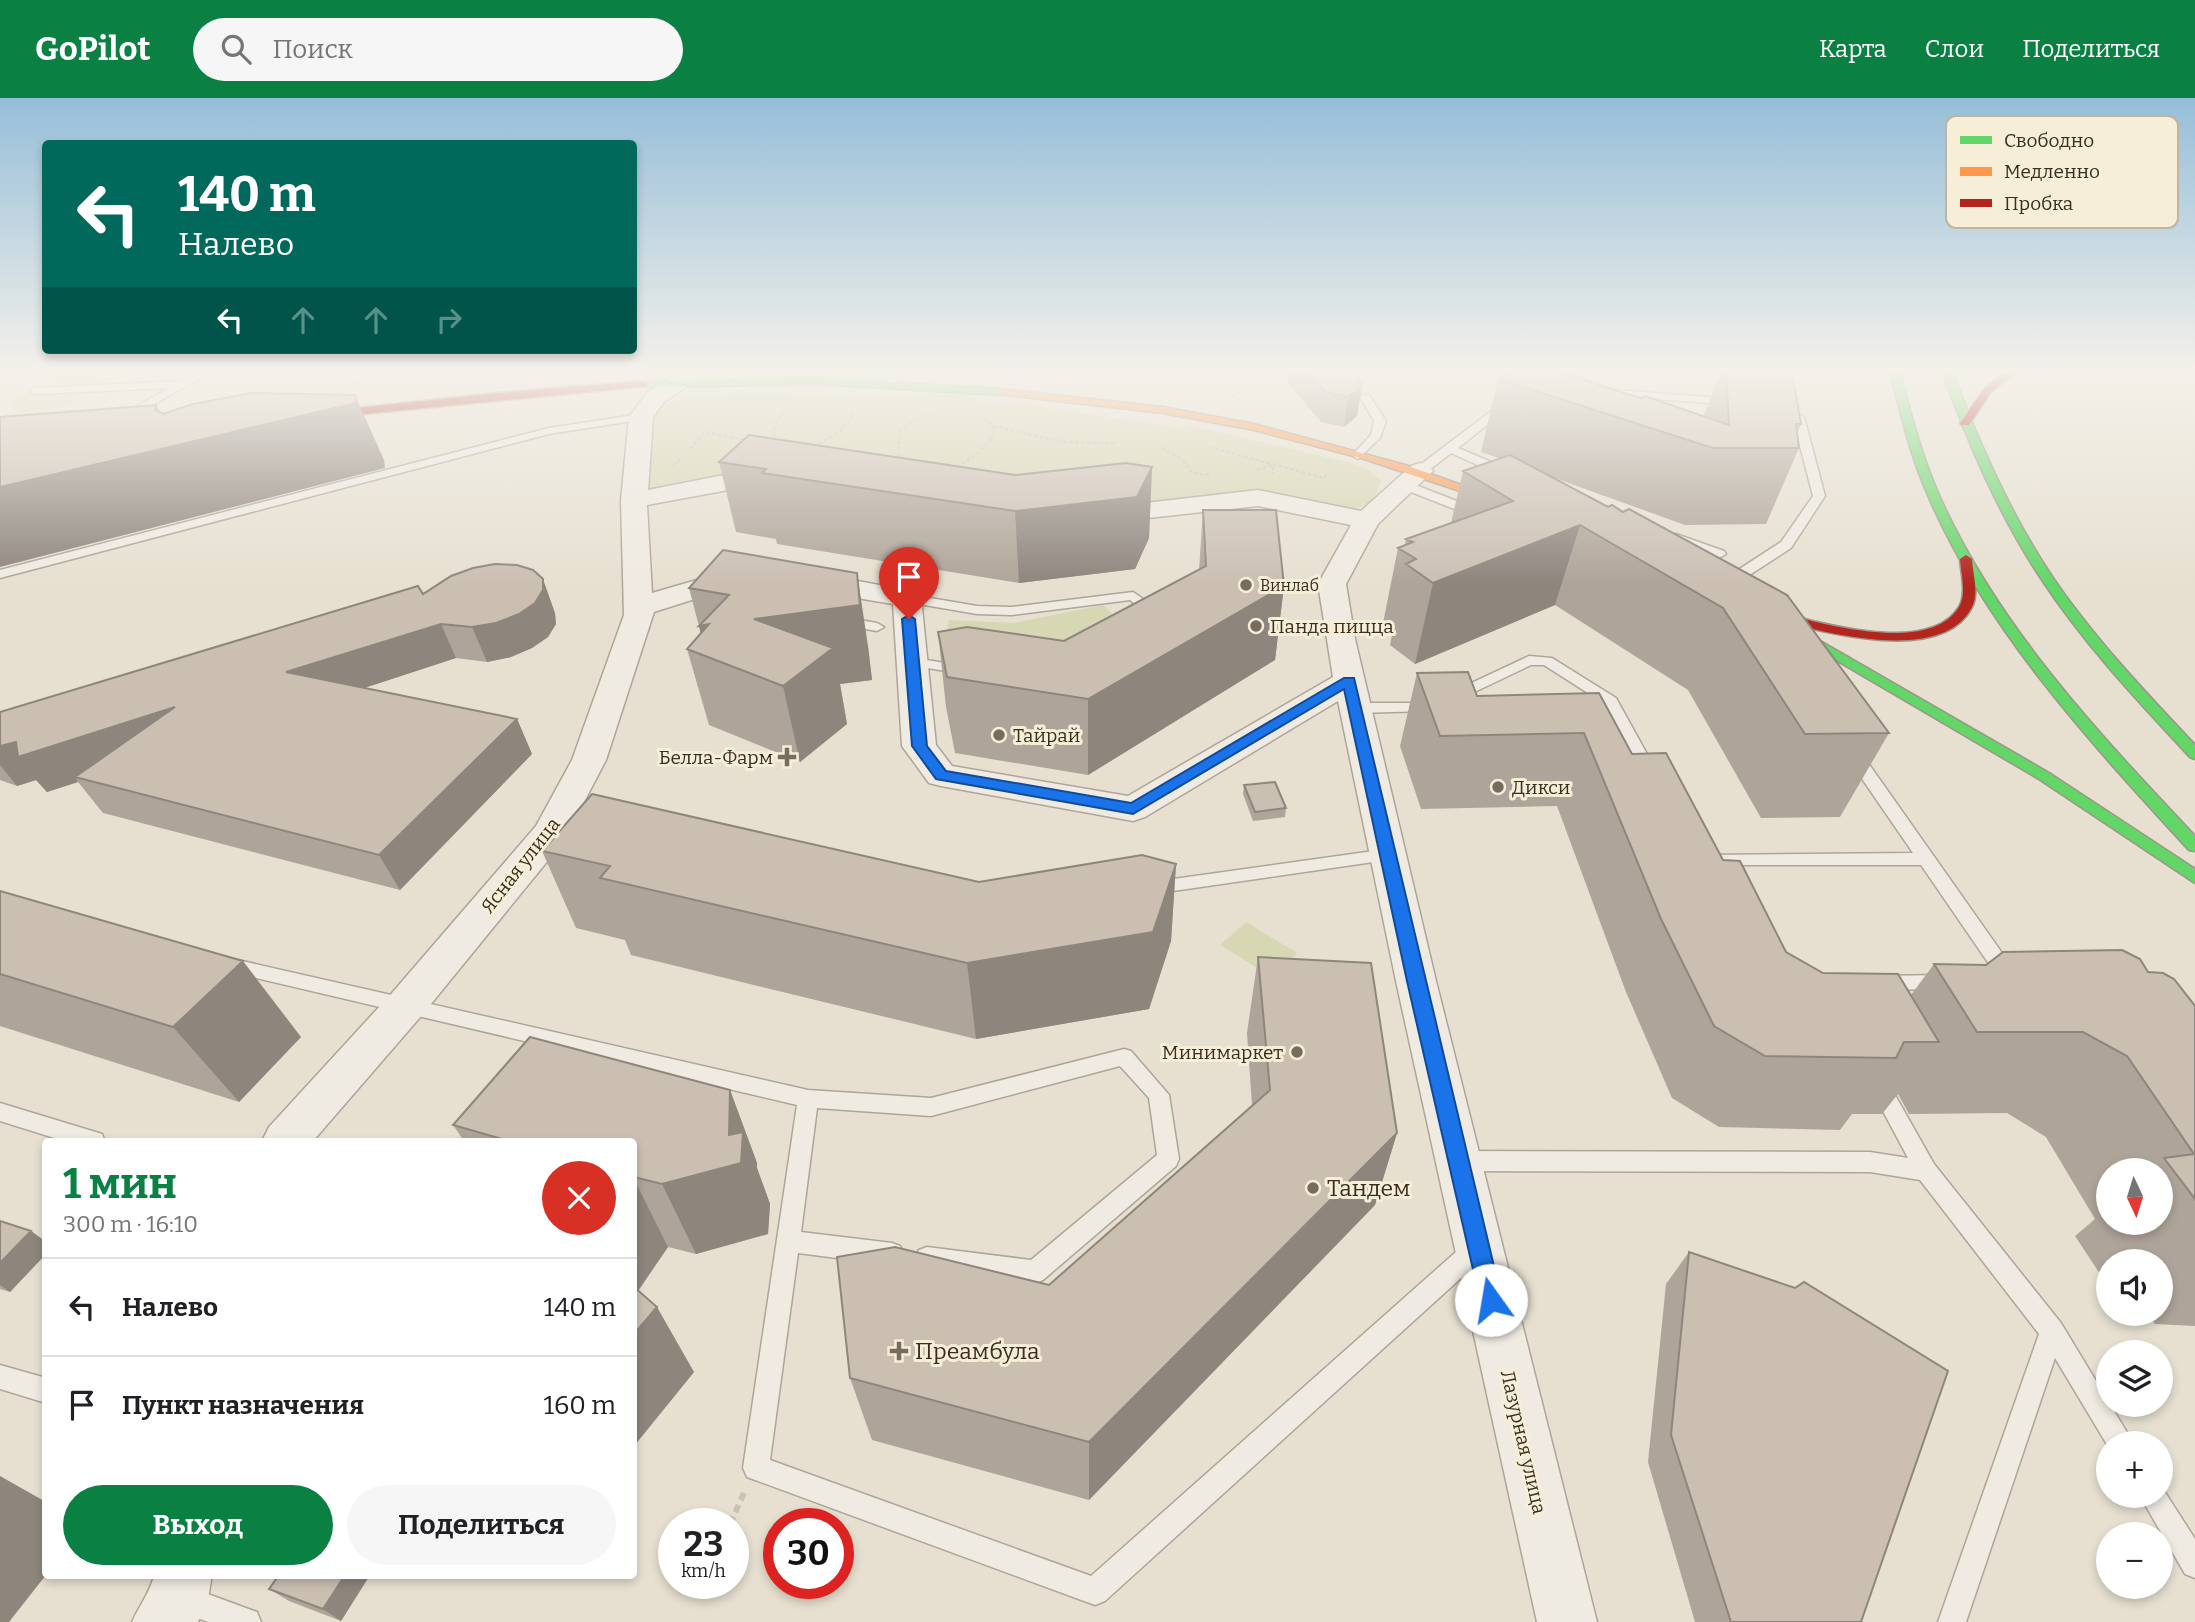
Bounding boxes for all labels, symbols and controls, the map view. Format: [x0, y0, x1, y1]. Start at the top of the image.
search box [193, 18, 683, 81]
text: GoPilot [35, 29, 151, 69]
icon: search [217, 30, 255, 68]
text: Поиск [273, 34, 353, 65]
text: Карта [1819, 35, 1887, 63]
text: Слои [1925, 35, 1984, 63]
text: Поделиться [2022, 35, 2160, 63]
legend [1946, 116, 2178, 228]
text: Свободно [2004, 129, 2094, 152]
text: Медленно [2004, 160, 2100, 183]
text: 140 m [178, 165, 316, 224]
icon: left [63, 168, 154, 259]
text: Пробка [2004, 192, 2074, 215]
text: Налево [178, 225, 294, 263]
icon: left [211, 301, 249, 339]
icon: ahead [284, 301, 322, 339]
icon: ahead [357, 301, 395, 339]
icon: right [430, 301, 468, 339]
pin [879, 547, 939, 619]
icon: arrive [890, 558, 928, 596]
place label: Винлаб [1260, 576, 1319, 595]
marker: Винлаб [1238, 577, 1254, 593]
place label: Панда пицца [1270, 615, 1394, 638]
marker: Панда пицца [1248, 618, 1264, 634]
place label: Тайрай [1013, 724, 1080, 747]
marker: Тайрай [991, 727, 1007, 743]
place label: Белла-Фарм [659, 746, 773, 769]
marker: Белла-Фарм [779, 749, 795, 765]
place label: Дикси [1512, 776, 1570, 799]
marker: Дикси [1490, 779, 1506, 795]
street label: Ясная улица [476, 813, 565, 918]
place label: Минимаркет [1162, 1041, 1283, 1064]
marker: Минимаркет [1289, 1044, 1305, 1060]
north arrow [2096, 1158, 2174, 1236]
map controls [2096, 1158, 2173, 1599]
text: 1 мин [63, 1159, 177, 1209]
button: close [542, 1161, 616, 1235]
place label: Тандем [1327, 1174, 1410, 1202]
marker: Тандем [1305, 1180, 1321, 1196]
text: 300 m · 16:10 [63, 1210, 198, 1238]
button: sound [2096, 1249, 2173, 1326]
position arrow [1454, 1263, 1528, 1337]
icon: left [63, 1288, 101, 1326]
text: Налево [122, 1292, 218, 1323]
text: 140 m [544, 1292, 616, 1323]
place label: Преамбула [915, 1337, 1040, 1365]
button: layers [2096, 1340, 2173, 1417]
marker: Преамбула [889, 1341, 909, 1361]
street label: Лазурная улица [1496, 1368, 1551, 1517]
icon: arrive [63, 1386, 101, 1424]
text: Пункт назначения [122, 1390, 364, 1421]
text: 160 m [544, 1390, 616, 1421]
button: + [2096, 1431, 2173, 1508]
button: Выход [63, 1485, 333, 1565]
button: Поделиться [347, 1485, 616, 1565]
speed limit sign: 30 [763, 1508, 854, 1599]
button: − [2096, 1522, 2173, 1599]
text: 23 [684, 1523, 723, 1565]
text: km/h [681, 1560, 726, 1582]

